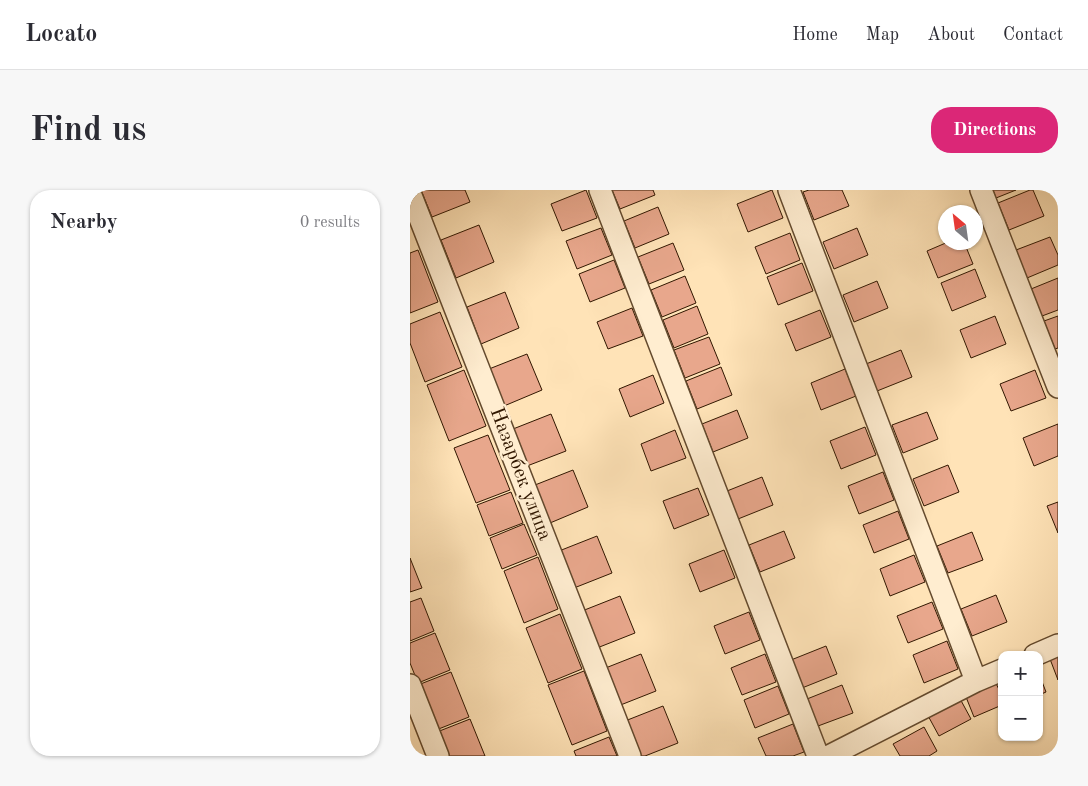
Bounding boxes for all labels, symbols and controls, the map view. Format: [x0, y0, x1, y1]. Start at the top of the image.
text: Locato [25, 23, 97, 47]
text: Home [792, 26, 838, 44]
text: Map [866, 26, 899, 44]
text: About [927, 26, 975, 44]
text: Contact [1003, 26, 1063, 44]
button: Directions [931, 107, 1058, 153]
text: Find us [30, 113, 146, 148]
north arrow [938, 205, 983, 250]
text: Nearby [50, 212, 118, 233]
text: 0 results [300, 215, 360, 231]
street label: Назарбек улица [485, 405, 555, 543]
map controls [998, 651, 1043, 741]
button: + [998, 651, 1043, 696]
button: − [998, 696, 1043, 741]

